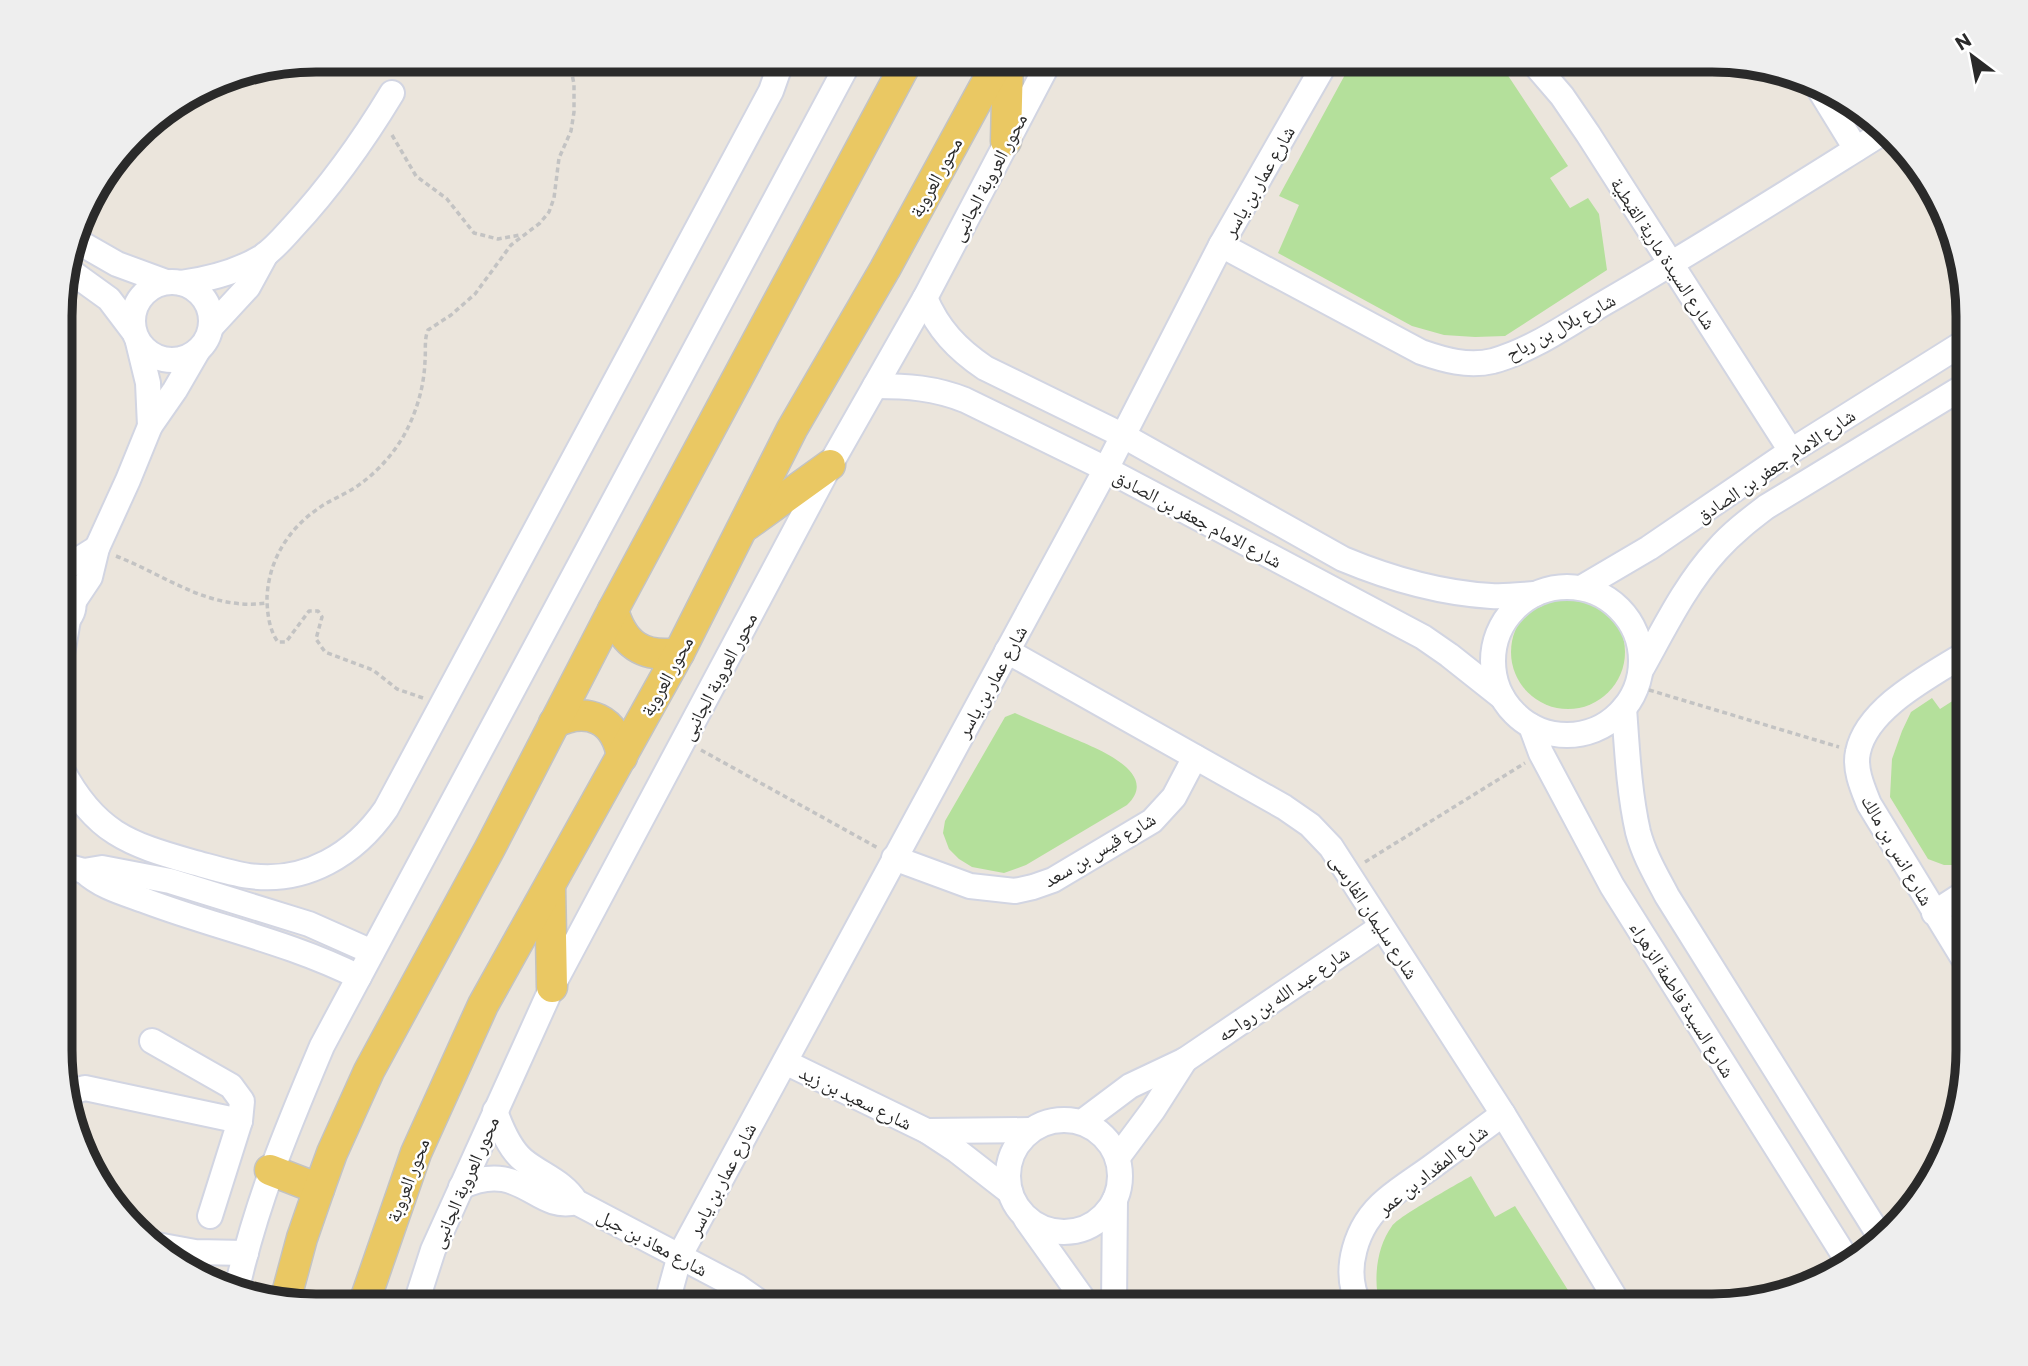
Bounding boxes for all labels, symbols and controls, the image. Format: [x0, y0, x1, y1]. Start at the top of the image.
north arrow [1937, 21, 2007, 91]
text: N [1951, 28, 1975, 55]
street label: محور العروبة الجانبى [945, 109, 1032, 245]
street label: شارع عمار بن ياسر [1216, 121, 1300, 242]
street label: محور العروبة [904, 133, 967, 222]
street label: شارع السيدة مارية القبطية [1605, 173, 1722, 334]
street label: شارع بلال بن رباح [1501, 287, 1619, 365]
street label: شارع الامام جعفر بن الصادق [1691, 403, 1861, 529]
street label: شارع الامام جعفر بن الصادق [1108, 464, 1286, 575]
street label: محور العروبة الجانبى [675, 608, 762, 744]
street label: شارع عمار بن ياسر [950, 621, 1032, 742]
street label: محور العروبة [635, 632, 698, 721]
street label: شارع انس بن مالك [1856, 791, 1939, 910]
street label: شارع قيس بن سعد [1039, 806, 1160, 892]
street label: شارع سليمان الفارسى [1325, 849, 1424, 984]
street label: شارع السيدة فاطمة الزهراء [1625, 917, 1740, 1082]
street label: شارع عبد الله بن رواحه [1213, 940, 1354, 1047]
street label: شارع سعيد بن زيد [795, 1060, 916, 1135]
street label: محور العروبة الجانبى [425, 1113, 504, 1252]
street label: شارع عمار بن ياسر [681, 1119, 761, 1241]
street label: شارع المقداد بن عمر [1371, 1119, 1492, 1221]
street label: محور العروبة [380, 1135, 434, 1226]
street label: شارع معاذ بن جبل [594, 1203, 712, 1282]

